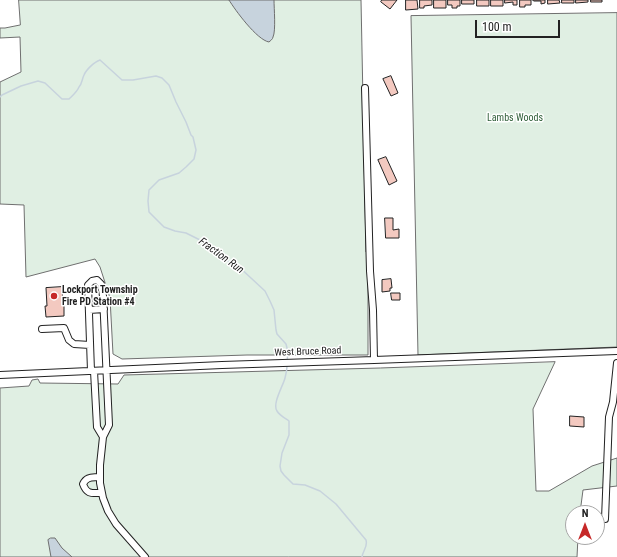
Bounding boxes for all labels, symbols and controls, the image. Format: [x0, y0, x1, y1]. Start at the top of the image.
scale bar [477, 12, 562, 38]
text: 100 m [482, 20, 512, 34]
park label: Lambs Woods [487, 112, 543, 124]
water label: Fraction Run [196, 235, 246, 277]
place label: Lockport Township Fire PD Station #4 [62, 284, 138, 308]
marker: Lockport Township Fire PD Station #4 [49, 291, 59, 301]
street label: West Bruce Road [274, 345, 342, 359]
north arrow [565, 505, 605, 545]
text: N [582, 507, 588, 520]

